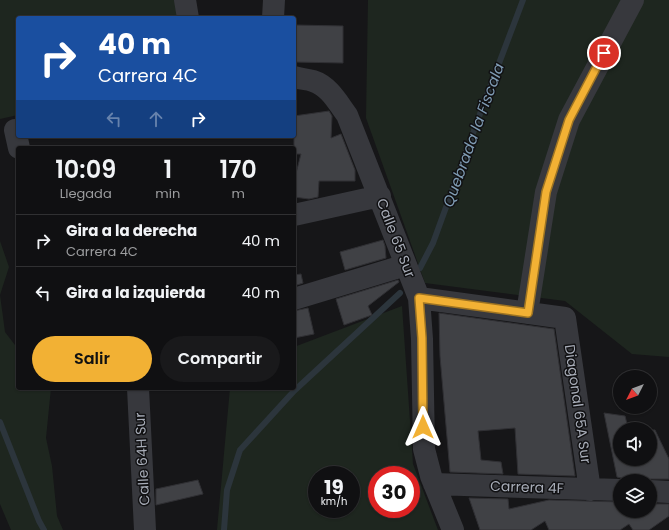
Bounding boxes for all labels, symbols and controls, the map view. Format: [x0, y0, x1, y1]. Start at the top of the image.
text: 40 m [98, 25, 171, 64]
icon: right [32, 32, 84, 84]
pin [587, 36, 621, 70]
icon: arrive [593, 42, 615, 64]
water label: Quebrada la Fiscala [437, 60, 509, 210]
text: Carrera 4C [98, 63, 198, 88]
icon: left [103, 108, 125, 130]
icon: ahead [145, 108, 167, 130]
icon: right [187, 108, 209, 130]
text: 10:09 [55, 153, 116, 186]
text: 1 [163, 153, 172, 186]
text: 170 [219, 153, 257, 186]
text: Llegada [60, 184, 112, 203]
text: min [155, 184, 180, 203]
text: m [231, 184, 245, 203]
street label: Calle 65 Sur [372, 195, 420, 281]
text: Gira a la derecha [66, 220, 197, 241]
icon: right [32, 230, 54, 252]
text: 40 m [242, 230, 280, 251]
text: Carrera 4C [66, 242, 138, 261]
icon: left [32, 282, 54, 304]
text: Gira a la izquierda [66, 282, 205, 303]
text: 40 m [242, 282, 280, 303]
button: Salir [32, 336, 152, 382]
button: Compartir [160, 336, 280, 382]
street label: Diagonal 65A Sur [560, 343, 596, 465]
north arrow [613, 370, 657, 414]
map controls [613, 370, 657, 518]
position arrow [402, 406, 444, 448]
street label: Calle 64H Sur [130, 412, 154, 506]
button: sound [613, 422, 657, 466]
speed limit sign: 30 [368, 466, 420, 518]
text: 19 [324, 473, 344, 501]
button: layers [613, 474, 657, 518]
street label: Carrera 4F [490, 476, 564, 498]
text: km/h [321, 494, 347, 509]

